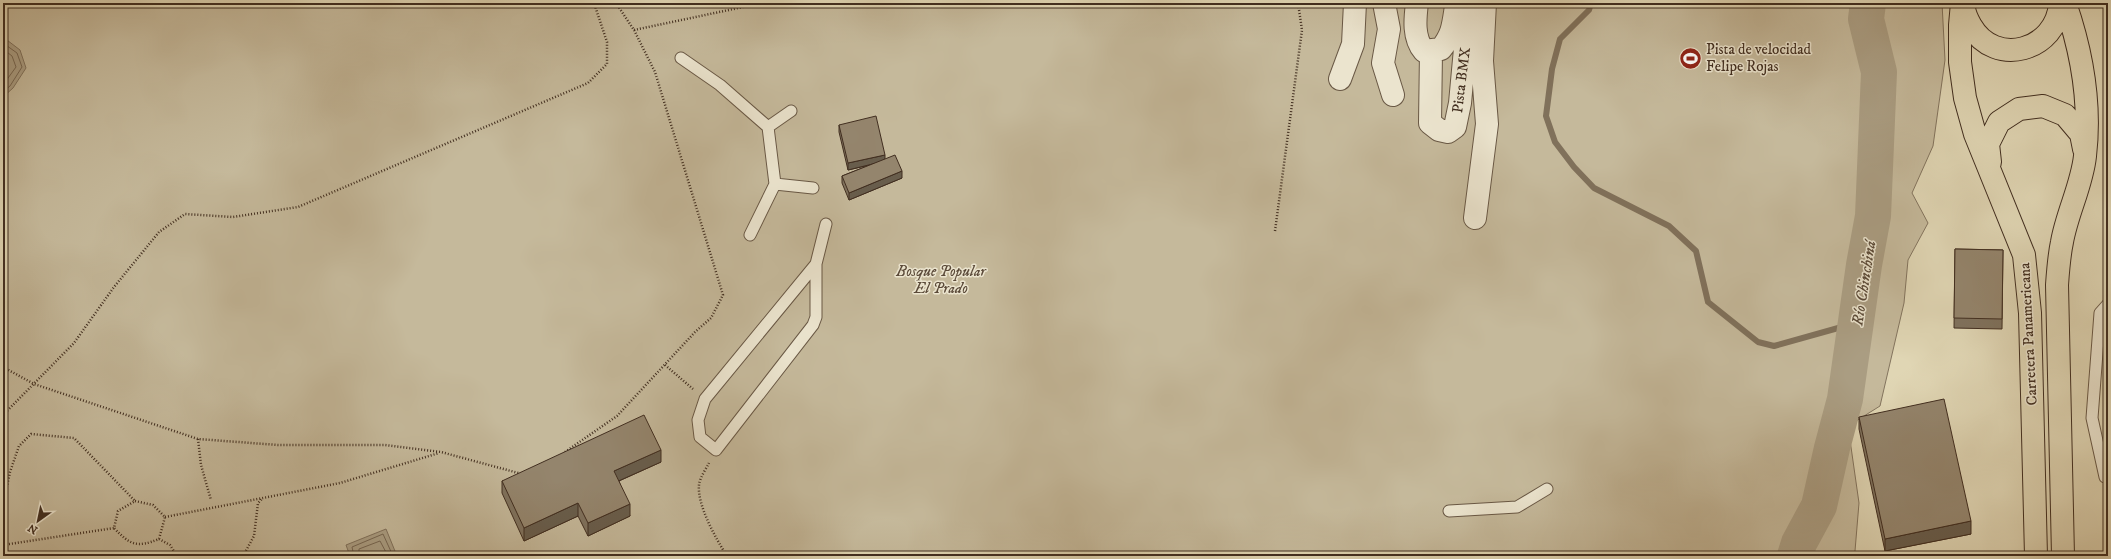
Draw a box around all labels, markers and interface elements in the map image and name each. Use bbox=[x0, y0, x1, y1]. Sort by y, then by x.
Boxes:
place label: Pista de velocidad Felipe Rojas bbox=[1706, 40, 1812, 76]
sports icon: Pista de velocidad Felipe Rojas bbox=[1678, 45, 1704, 71]
street label: Pista BMX bbox=[1448, 46, 1475, 114]
water label: Río Chinchiná bbox=[1847, 237, 1881, 328]
street label: Carretera Panamericana bbox=[2015, 261, 2042, 406]
park label: Bosque Popular El Prado bbox=[895, 262, 987, 298]
north arrow bbox=[18, 501, 58, 541]
text: N bbox=[25, 520, 41, 537]

